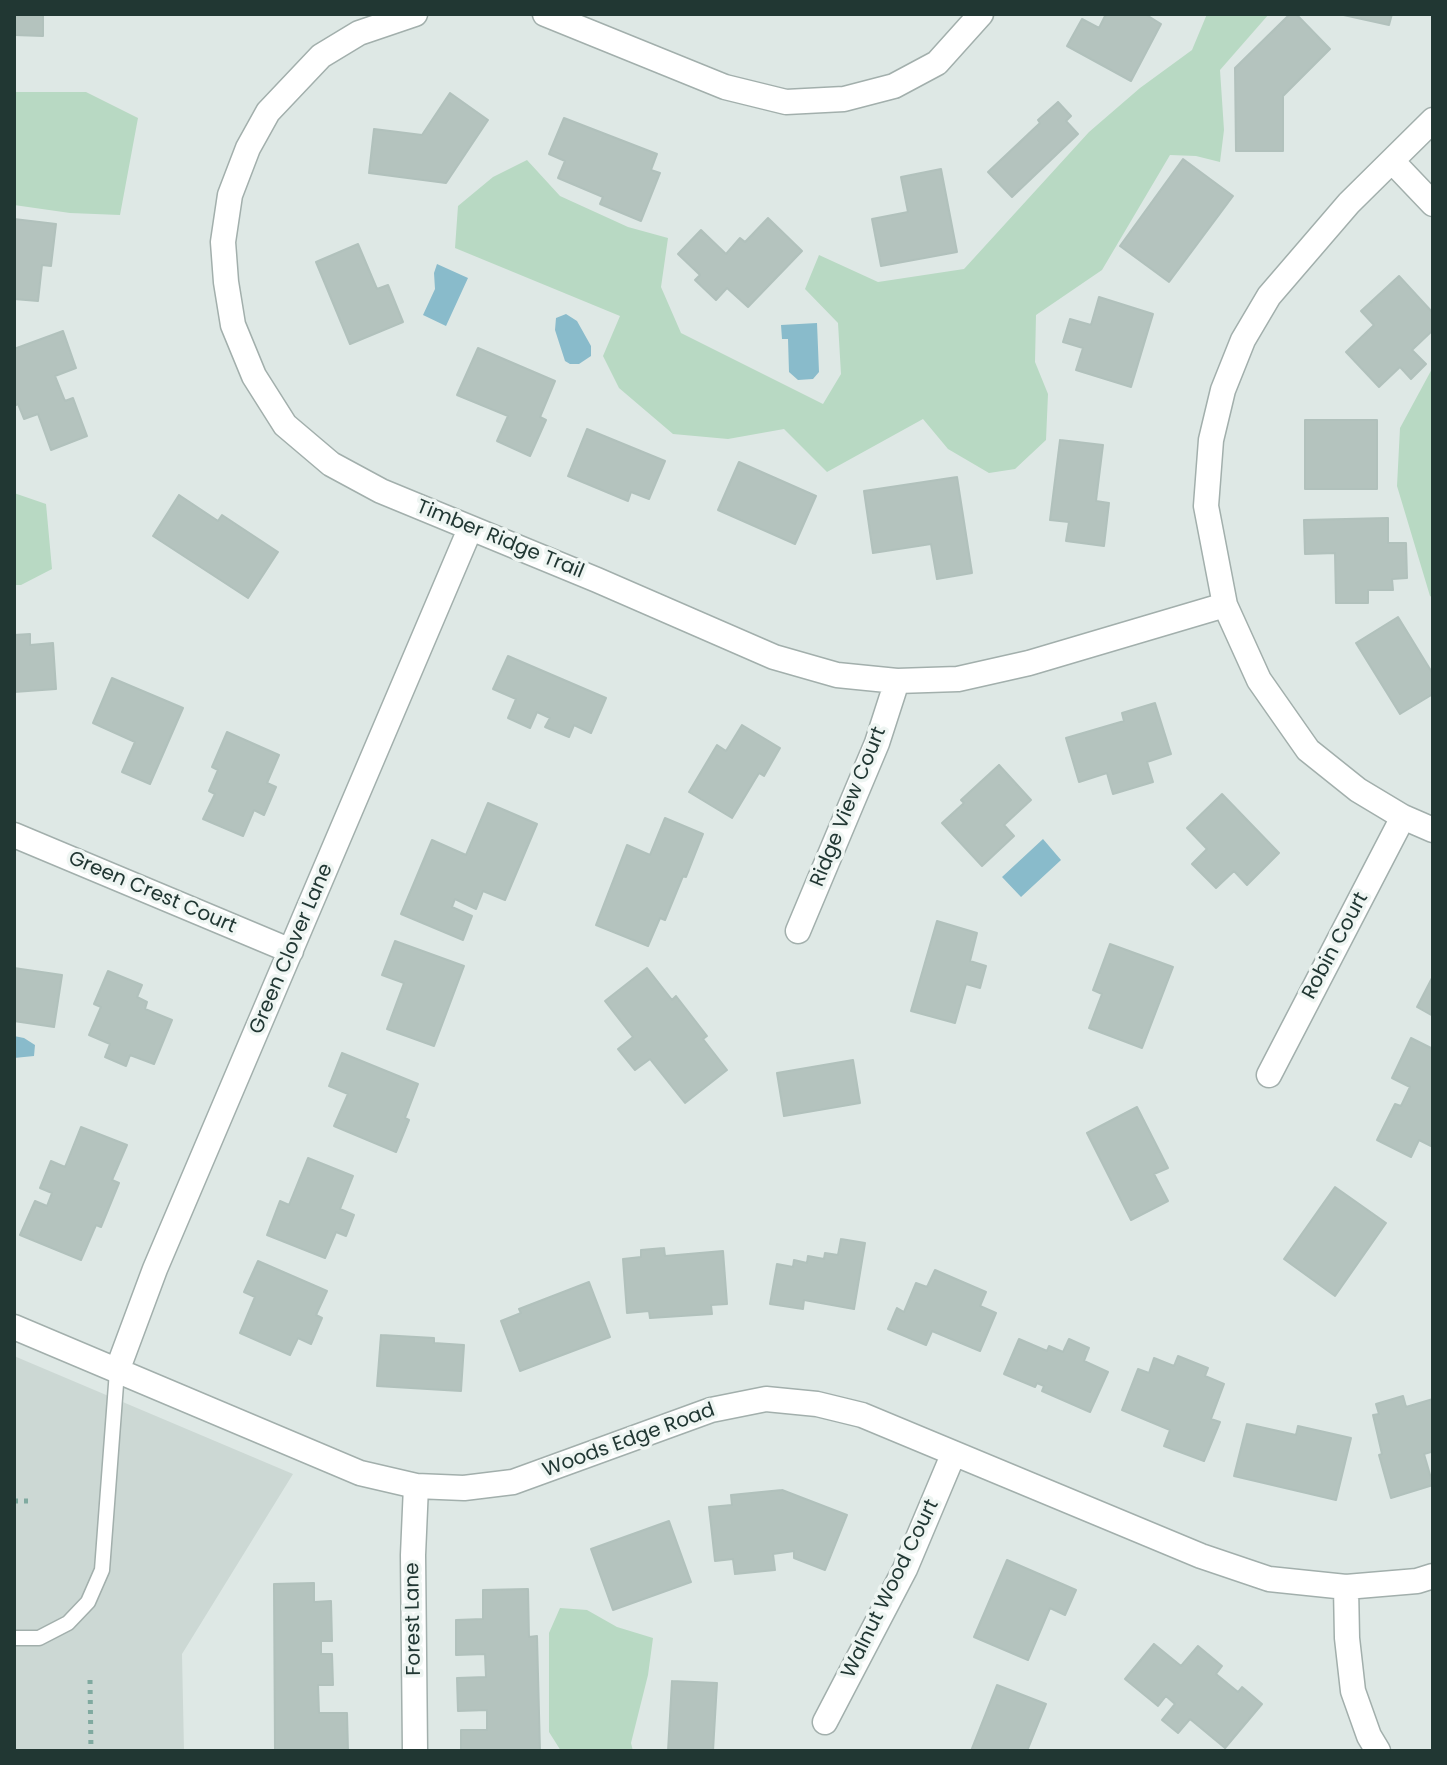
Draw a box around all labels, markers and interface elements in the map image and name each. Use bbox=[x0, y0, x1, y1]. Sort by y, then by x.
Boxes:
street label: Timber Ridge Trail bbox=[413, 495, 587, 585]
street label: Ridge View Court bbox=[806, 724, 892, 890]
street label: Green Crest Court bbox=[64, 847, 240, 939]
street label: Green Clover Lane bbox=[245, 860, 339, 1038]
street label: Robin Court bbox=[1298, 889, 1374, 1003]
street label: Woods Edge Road bbox=[540, 1399, 718, 1483]
street label: Walnut Wood Court bbox=[837, 1496, 945, 1682]
street label: Forest Lane bbox=[401, 1562, 427, 1676]

